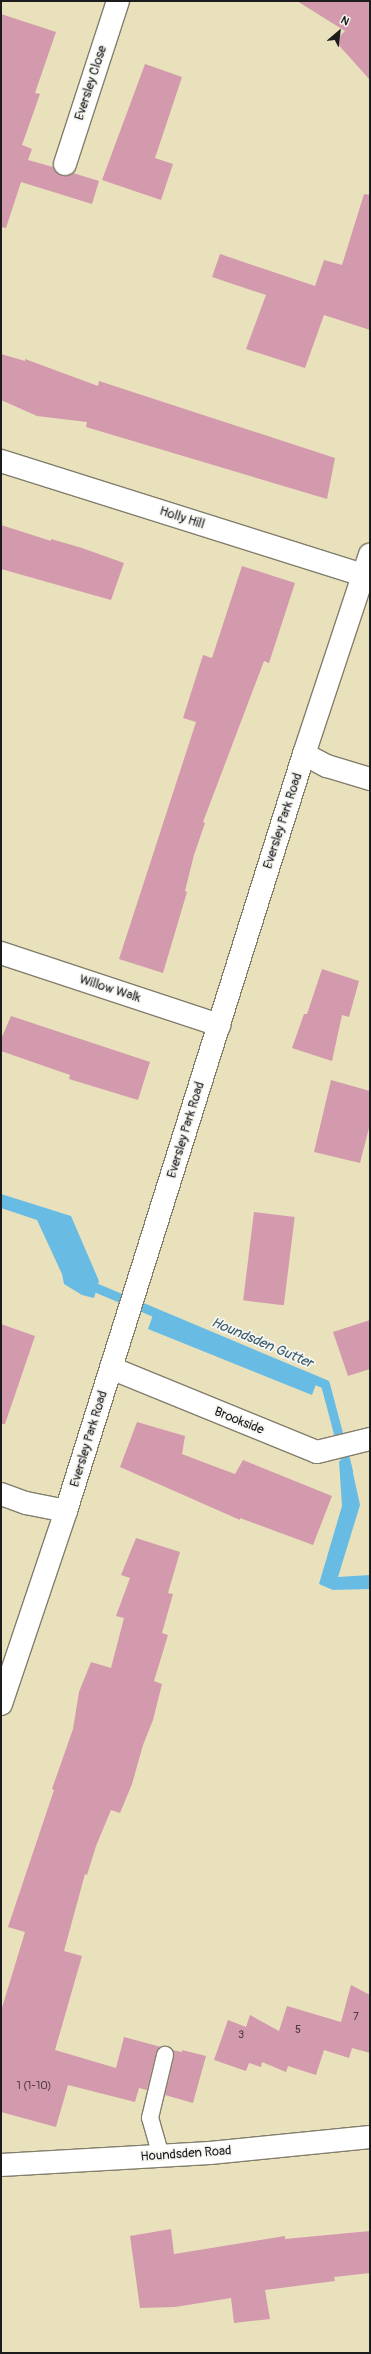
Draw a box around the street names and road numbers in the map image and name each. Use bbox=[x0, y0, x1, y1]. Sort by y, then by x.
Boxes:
street label: Eversley Close bbox=[72, 44, 110, 122]
street label: Holly Hill bbox=[157, 503, 207, 533]
street label: Eversley Park Road bbox=[260, 771, 306, 871]
street label: Willow Walk bbox=[77, 972, 143, 1006]
street label: Eversley Park Road bbox=[164, 1080, 208, 1180]
street label: Eversley Park Road bbox=[67, 1389, 111, 1489]
street label: Brookside bbox=[212, 1404, 266, 1438]
street label: Houndsden Road bbox=[140, 2143, 232, 2165]

